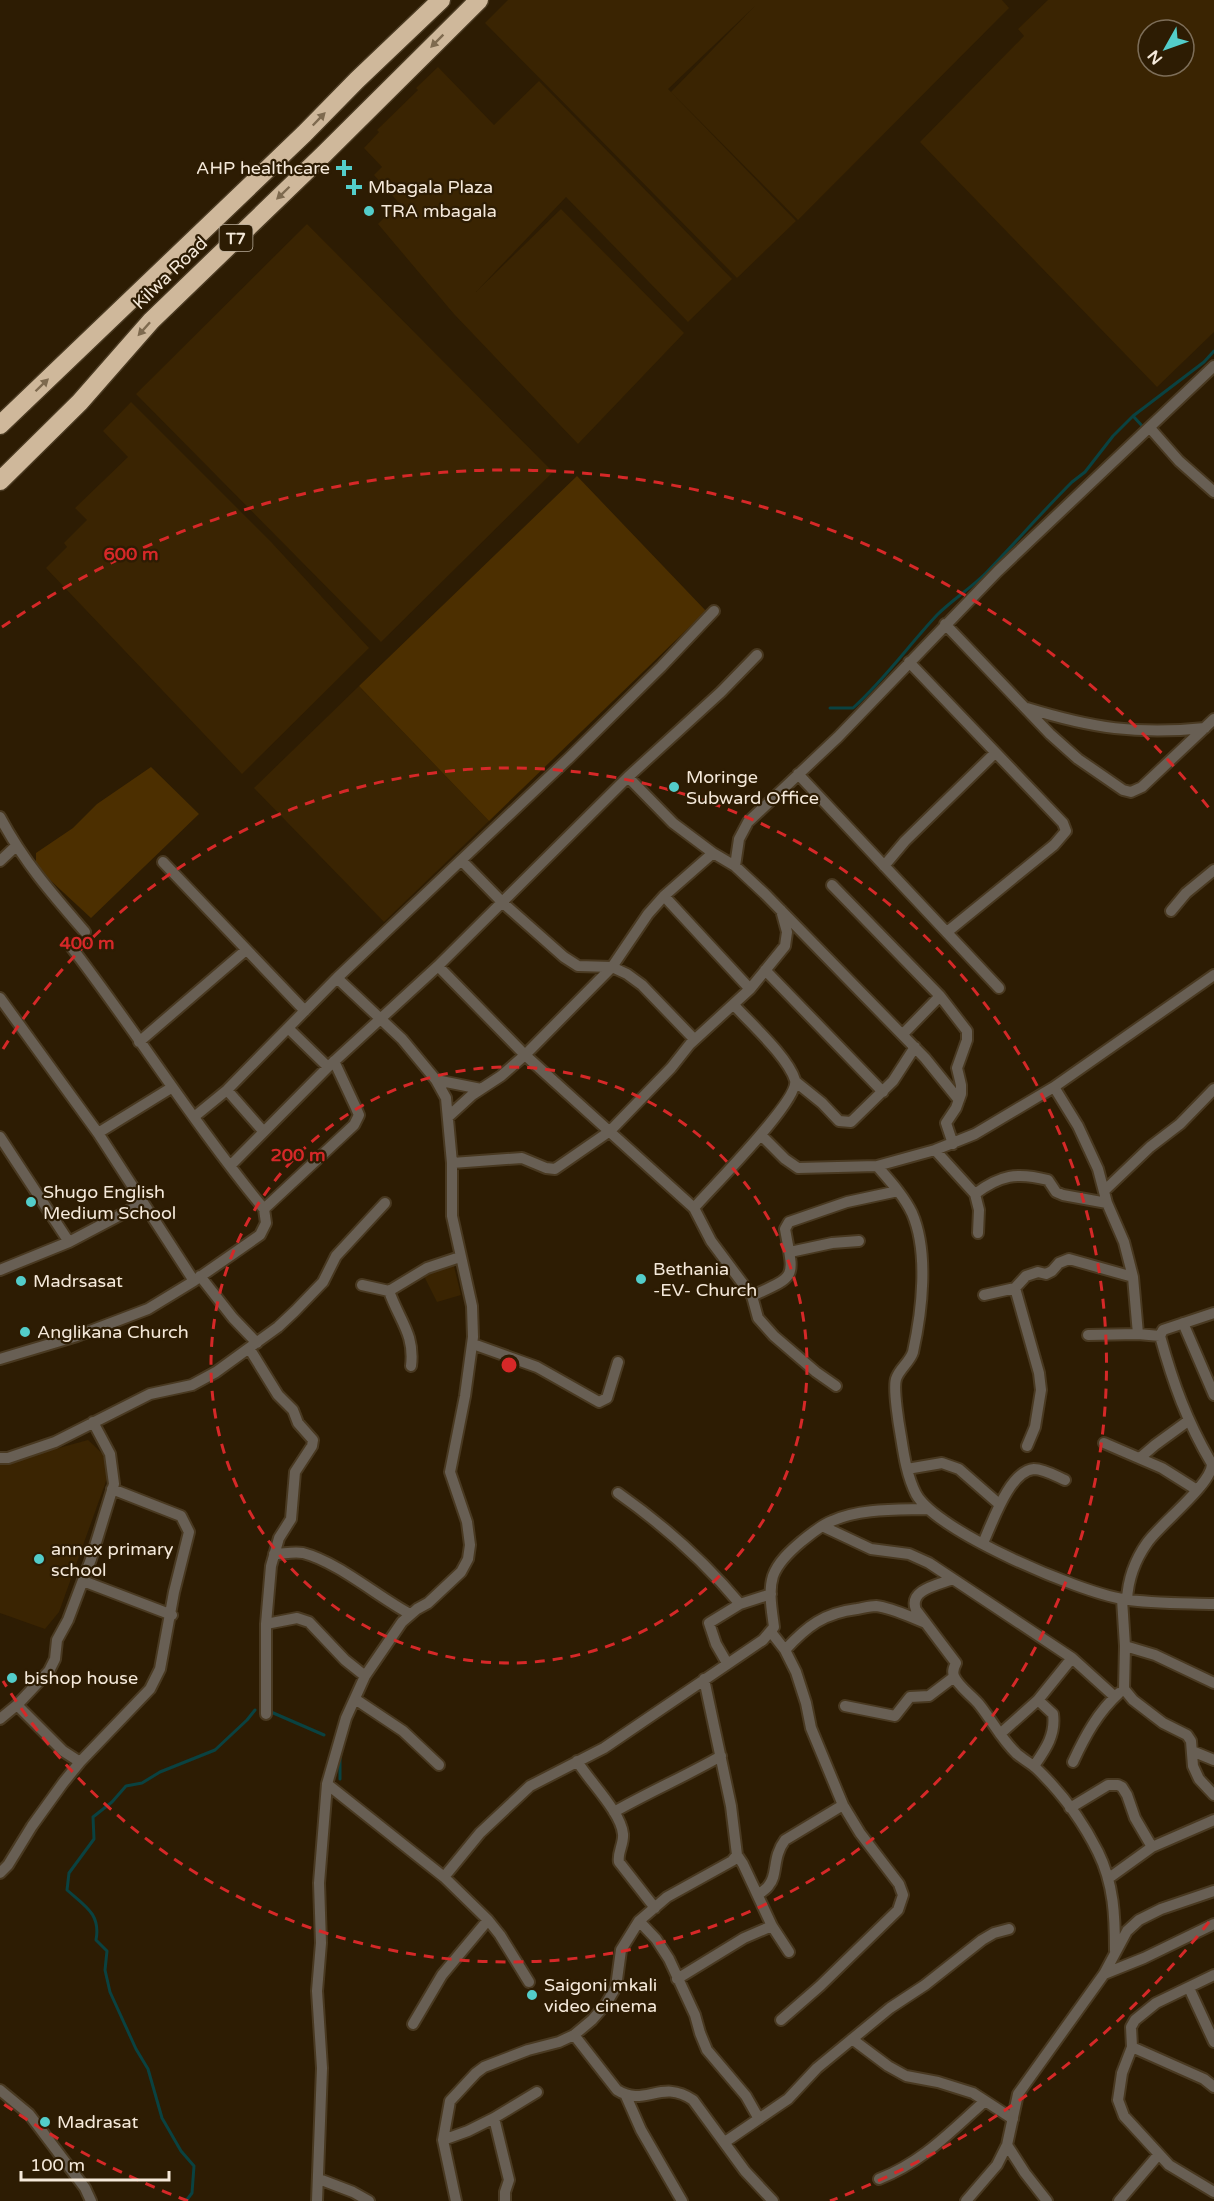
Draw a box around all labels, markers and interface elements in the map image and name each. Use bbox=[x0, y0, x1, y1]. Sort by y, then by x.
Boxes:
north arrow bbox=[1136, 18, 1196, 78]
one-way arrow bbox=[429, 34, 444, 48]
text: N bbox=[1143, 46, 1167, 68]
one-way arrow bbox=[312, 112, 326, 126]
place label: AHP healthcare bbox=[196, 157, 330, 179]
marker: AHP healthcare bbox=[335, 159, 353, 177]
place label: Mbagala Plaza bbox=[368, 176, 493, 198]
marker: Mbagala Plaza bbox=[345, 178, 363, 196]
one-way arrow bbox=[276, 185, 290, 199]
place label: TRA mbagala bbox=[381, 200, 497, 222]
marker: TRA mbagala bbox=[362, 204, 376, 218]
road number: T7 bbox=[220, 225, 252, 251]
street label: Kilwa Road bbox=[128, 232, 212, 314]
one-way arrow bbox=[138, 321, 151, 336]
one-way arrow bbox=[35, 378, 50, 392]
text: 600 m bbox=[103, 543, 159, 565]
place label: Moringe Subward Office bbox=[686, 766, 819, 809]
marker: Moringe Subward Office bbox=[667, 780, 681, 794]
text: 400 m bbox=[59, 932, 115, 954]
text: 200 m bbox=[270, 1144, 326, 1166]
place label: Shugo English Medium School bbox=[43, 1181, 176, 1224]
marker: Shugo English Medium School bbox=[24, 1195, 38, 1209]
place label: Bethania -EV- Church bbox=[653, 1258, 757, 1301]
place label: Madrsasat bbox=[33, 1270, 123, 1292]
marker: Bethania -EV- Church bbox=[634, 1272, 648, 1286]
marker: Madrsasat bbox=[14, 1274, 28, 1288]
place label: Anglikana Church bbox=[37, 1321, 189, 1343]
marker: Anglikana Church bbox=[18, 1325, 32, 1339]
centre of rings bbox=[499, 1355, 519, 1375]
place label: annex primary school bbox=[51, 1538, 174, 1581]
marker: annex primary school bbox=[32, 1552, 46, 1566]
place label: bishop house bbox=[24, 1667, 138, 1689]
marker: bishop house bbox=[5, 1671, 19, 1685]
place label: Saigoni mkali video cinema bbox=[544, 1974, 657, 2017]
marker: Saigoni mkali video cinema bbox=[525, 1988, 539, 2002]
place label: Madrasat bbox=[57, 2111, 138, 2133]
marker: Madrasat bbox=[38, 2115, 52, 2129]
scale bar bbox=[21, 2144, 170, 2182]
text: 100 m bbox=[30, 2154, 85, 2176]

